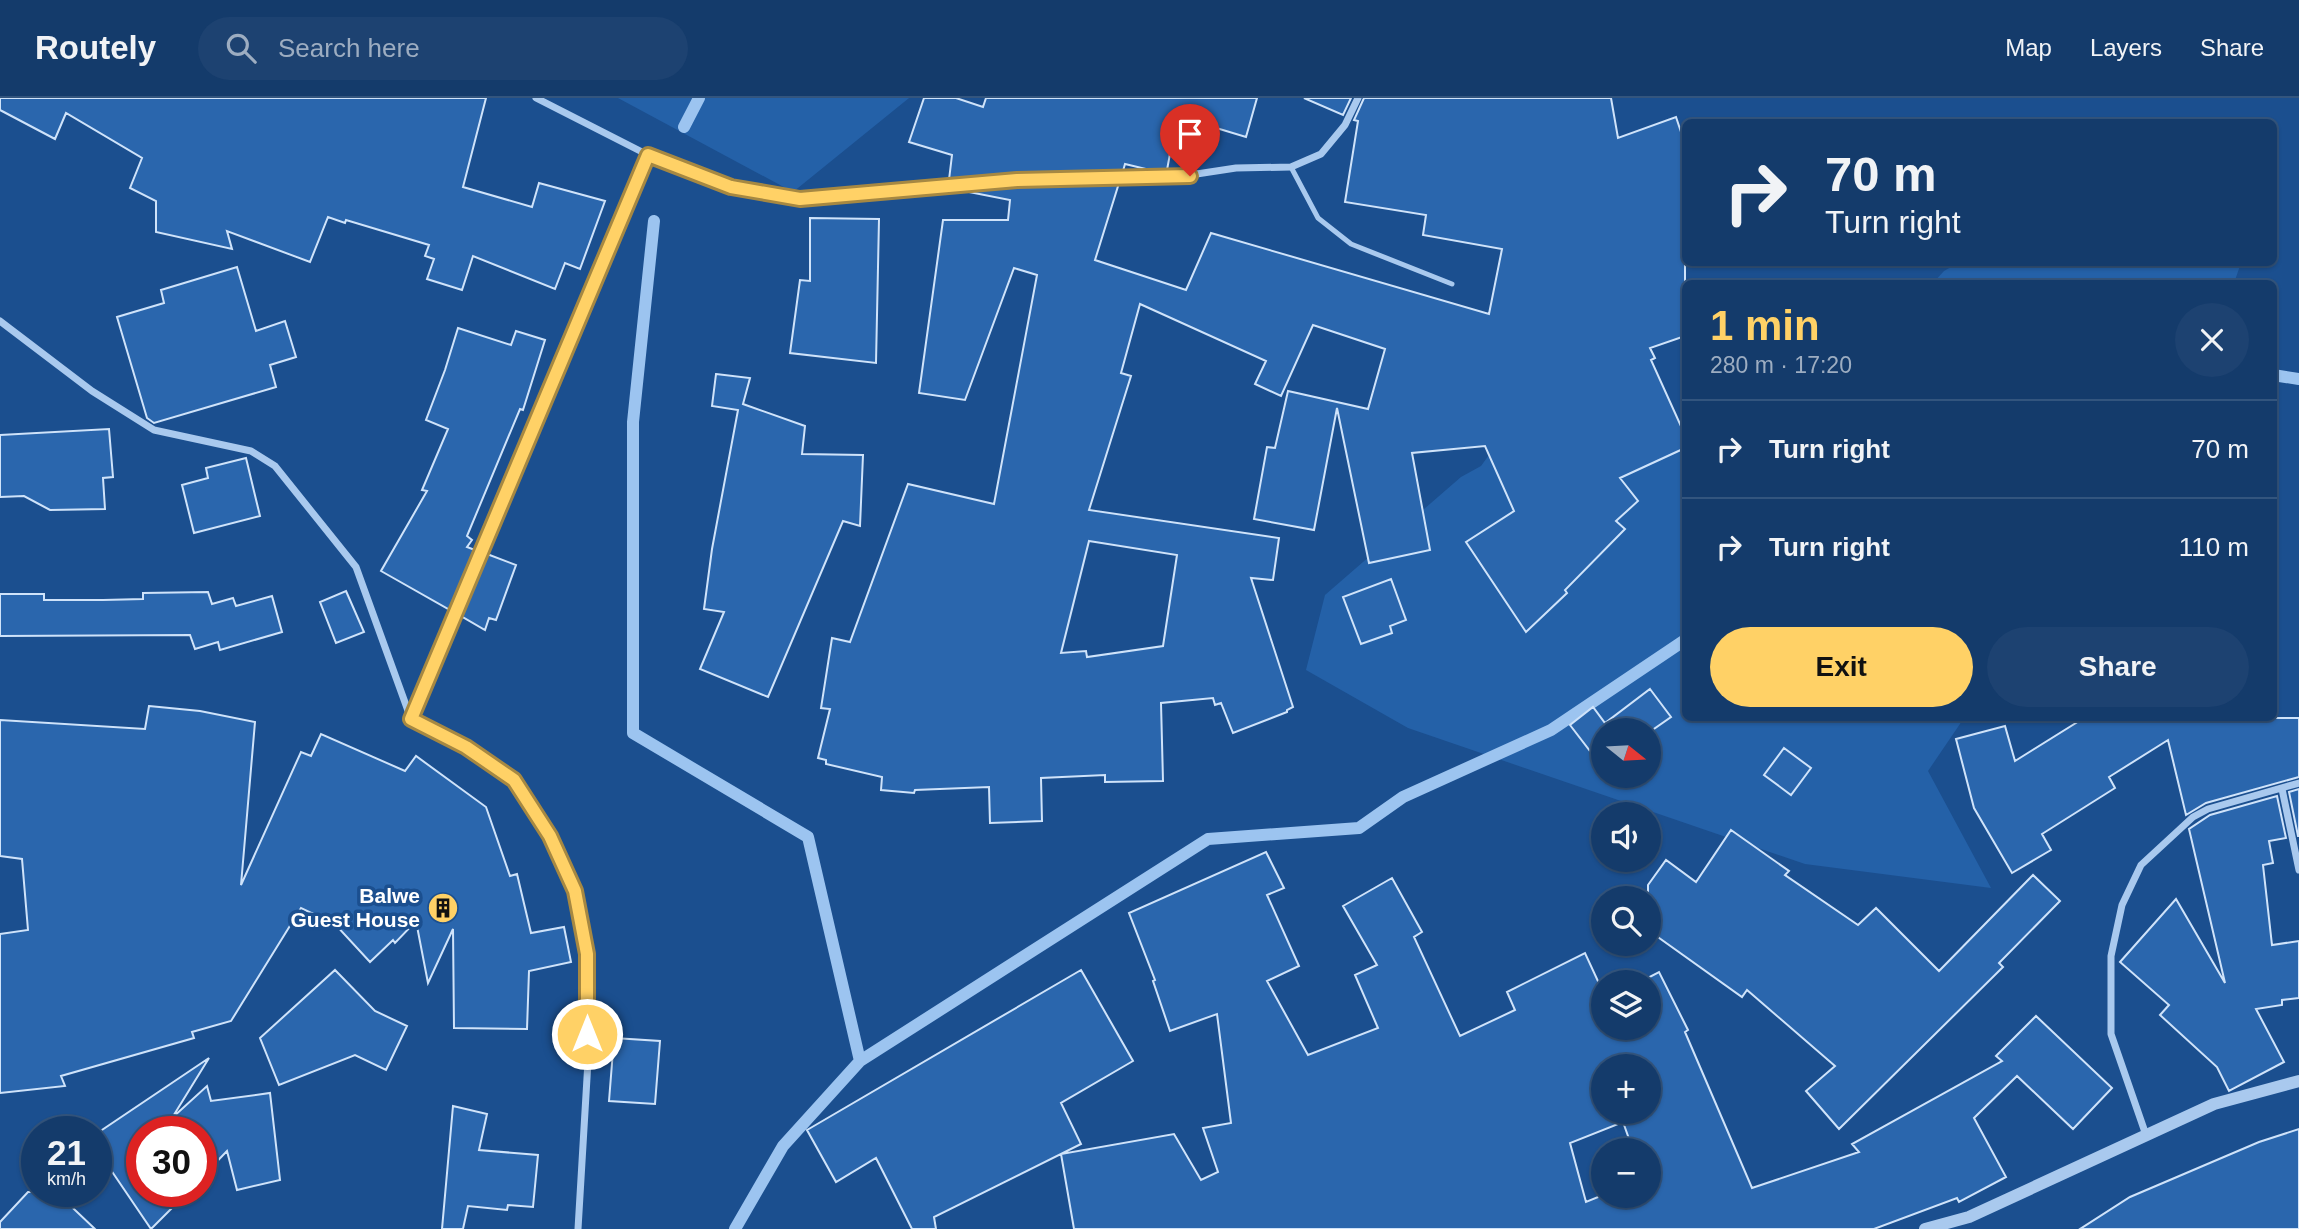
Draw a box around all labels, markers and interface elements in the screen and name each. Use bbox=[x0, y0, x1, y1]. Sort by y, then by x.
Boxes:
search box bbox=[198, 17, 688, 80]
text: Routely bbox=[35, 29, 156, 66]
icon: search bbox=[222, 29, 260, 67]
text: Search here bbox=[278, 33, 420, 63]
text: Map bbox=[2005, 34, 2052, 61]
text: Layers bbox=[2090, 34, 2162, 61]
text: Share bbox=[2200, 34, 2264, 61]
pin bbox=[1160, 104, 1220, 176]
icon: arrive bbox=[1171, 115, 1209, 153]
icon: right bbox=[1710, 147, 1801, 238]
text: 70 m bbox=[1825, 147, 1937, 201]
text: Turn right bbox=[1825, 204, 1961, 240]
text: 1 min bbox=[1710, 302, 1820, 349]
button: close bbox=[2175, 303, 2249, 377]
text: 280 m · 17:20 bbox=[1710, 352, 1852, 378]
icon: right bbox=[1710, 430, 1748, 468]
text: Turn right bbox=[1769, 434, 1890, 464]
text: 70 m bbox=[2191, 434, 2249, 464]
icon: right bbox=[1710, 528, 1748, 566]
text: Turn right bbox=[1769, 532, 1890, 562]
text: 110 m bbox=[2179, 532, 2249, 562]
button: Exit bbox=[1710, 627, 1973, 707]
button: Share bbox=[1987, 627, 2249, 707]
north arrow bbox=[1591, 718, 1661, 788]
map controls bbox=[1591, 718, 1661, 1208]
button: sound bbox=[1591, 802, 1661, 872]
place label: Balwe Guest House bbox=[290, 884, 420, 931]
button: search bbox=[1591, 886, 1661, 956]
building icon: Balwe Guest House bbox=[426, 891, 460, 925]
button: layers bbox=[1591, 970, 1661, 1040]
position arrow bbox=[550, 997, 624, 1071]
button: + bbox=[1591, 1054, 1661, 1124]
speed limit sign: 30 bbox=[126, 1116, 217, 1207]
text: 21 bbox=[47, 1133, 86, 1172]
button: − bbox=[1591, 1138, 1661, 1208]
text: km/h bbox=[47, 1169, 86, 1189]

